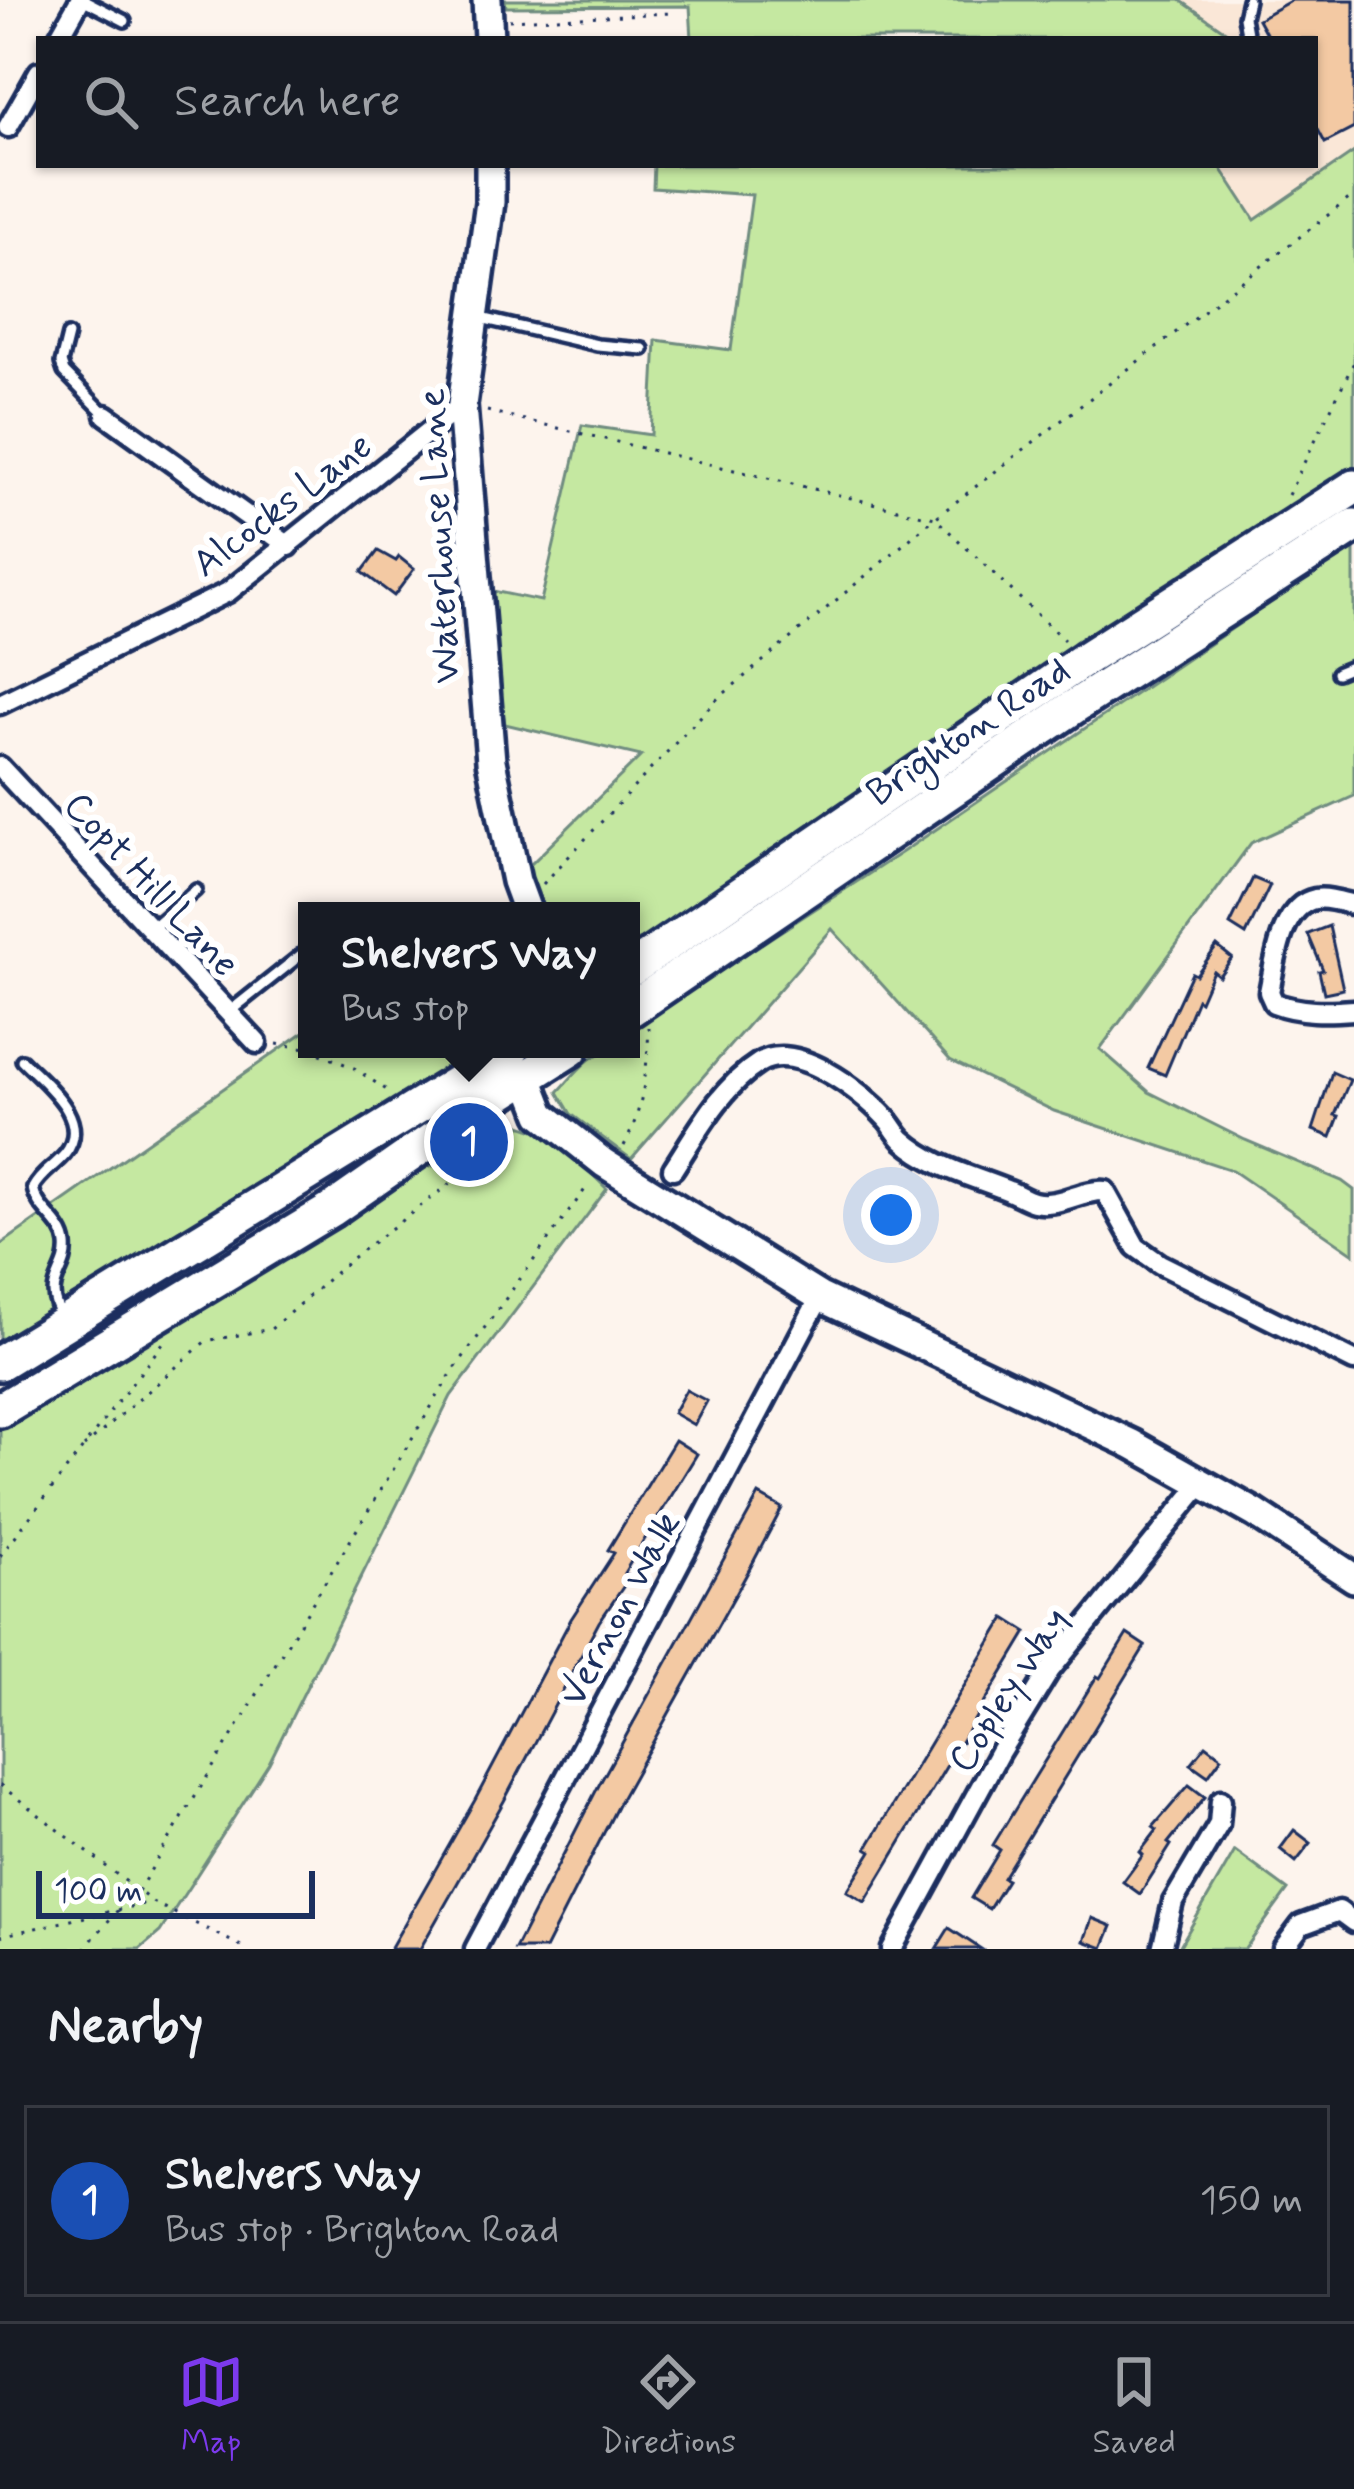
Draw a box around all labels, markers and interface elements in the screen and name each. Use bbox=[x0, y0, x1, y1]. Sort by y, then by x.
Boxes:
search box bbox=[36, 36, 1318, 168]
icon: search bbox=[78, 69, 144, 135]
text: Search here bbox=[174, 73, 401, 132]
street label: Waterhouse Lane bbox=[407, 387, 474, 685]
street label: Alcocks Lane bbox=[183, 421, 383, 590]
street label: Brighton Road bbox=[857, 646, 1082, 822]
street label: Copt Hill Lane bbox=[51, 782, 250, 989]
popup bbox=[298, 902, 640, 1058]
text: Shelvers Way bbox=[341, 925, 597, 984]
text: Bus stop bbox=[341, 984, 470, 1035]
pin: 1 bbox=[430, 1097, 508, 1187]
your location bbox=[861, 1185, 921, 1245]
street label: Vernon Walk bbox=[548, 1503, 694, 1716]
street label: Copley Way bbox=[938, 1599, 1082, 1783]
scale bar bbox=[36, 1865, 315, 1918]
text: 100 m bbox=[54, 1870, 143, 1914]
text: Nearby bbox=[48, 1994, 203, 2060]
text: Shelvers Way bbox=[165, 2146, 421, 2205]
text: 1 bbox=[81, 2176, 99, 2227]
text: 150 m bbox=[1200, 2176, 1303, 2227]
text: Bus stop · Brighton Road bbox=[165, 2205, 559, 2256]
tab: Map bbox=[178, 2349, 244, 2465]
tab: Directions bbox=[600, 2349, 736, 2465]
tab: Saved bbox=[1092, 2349, 1176, 2465]

